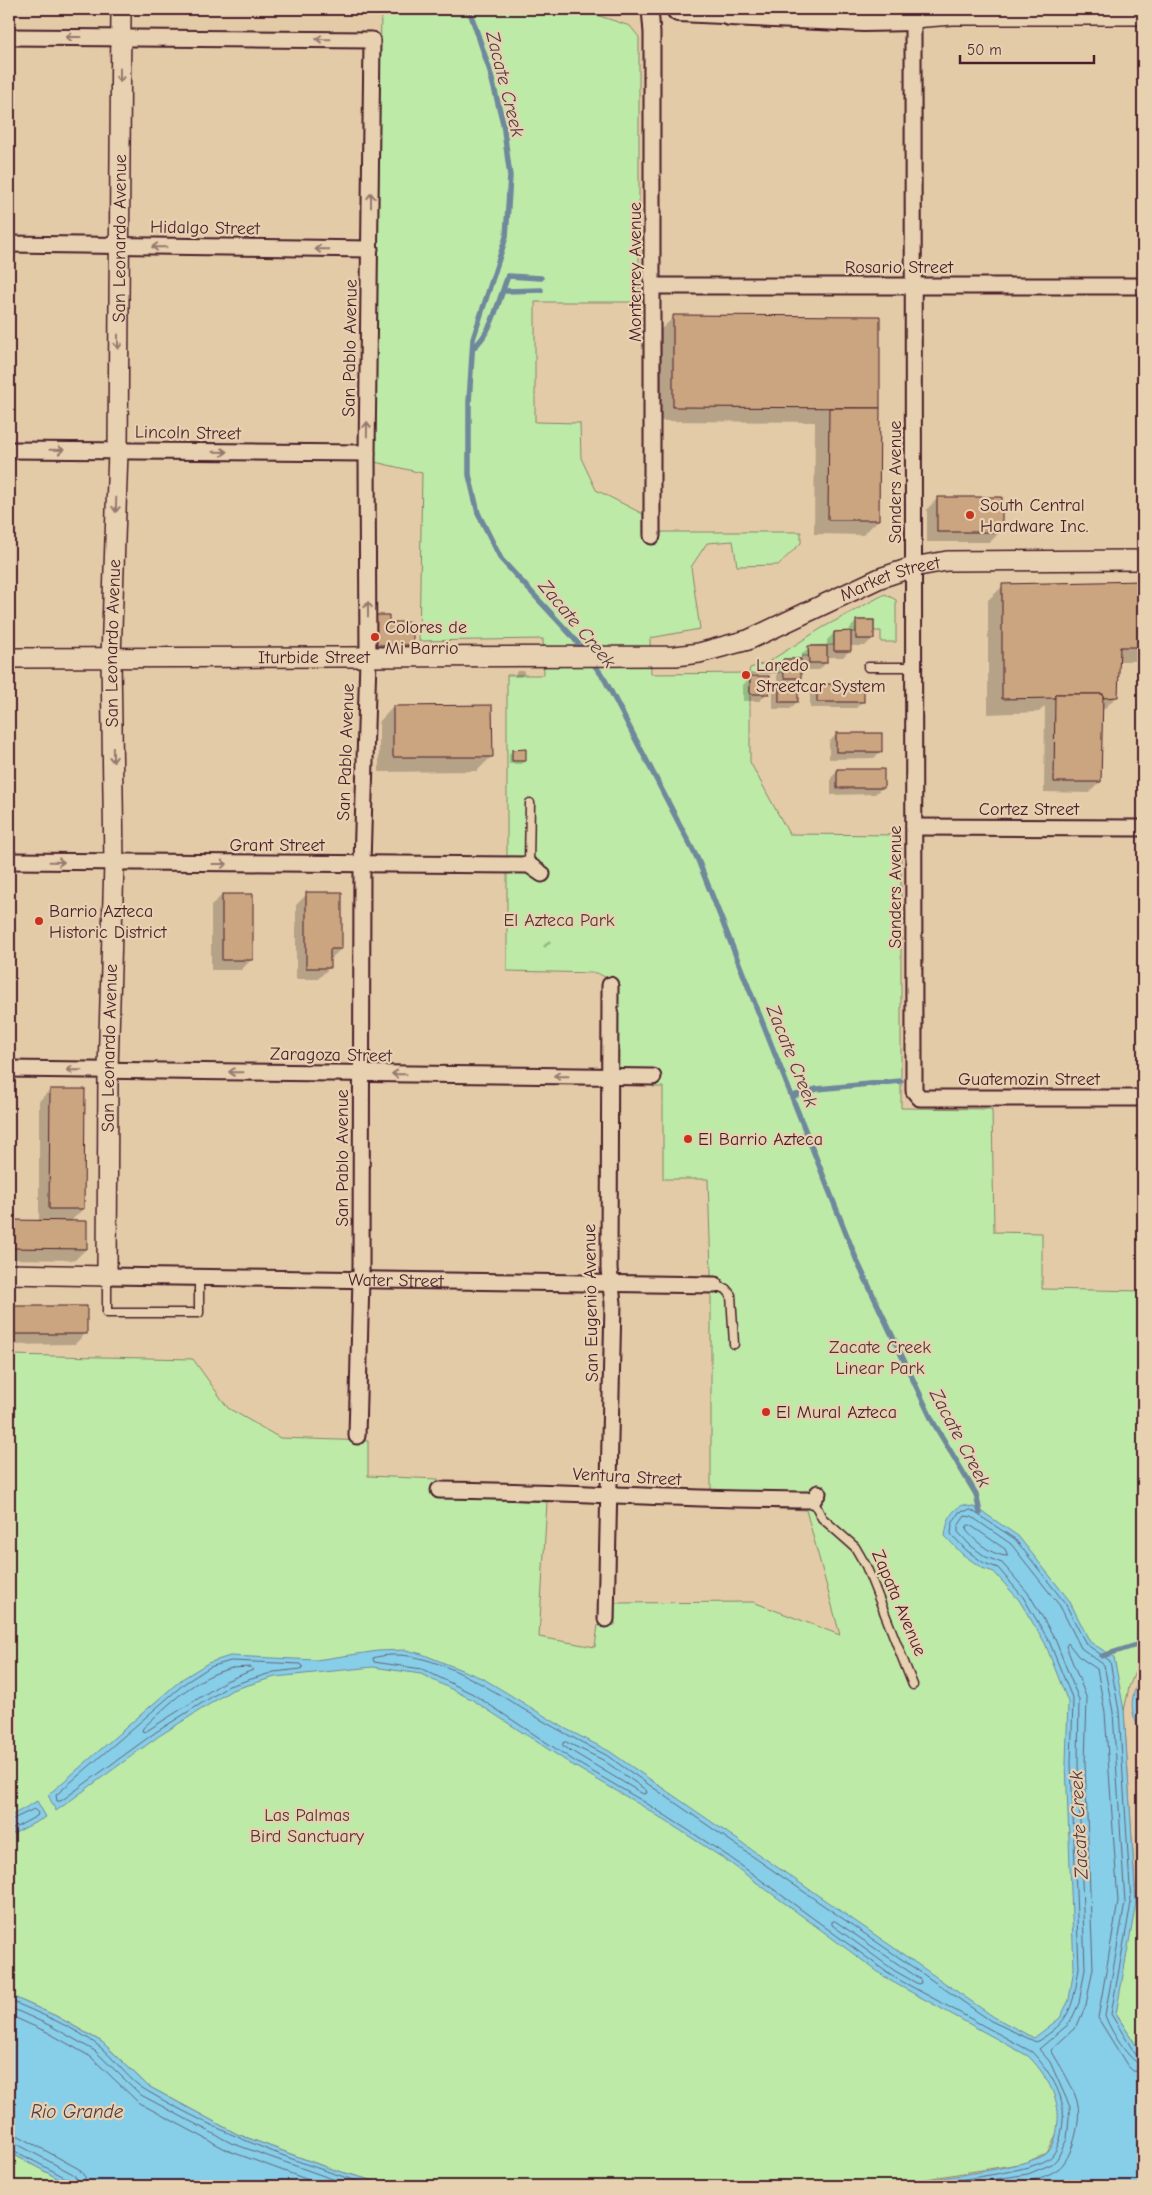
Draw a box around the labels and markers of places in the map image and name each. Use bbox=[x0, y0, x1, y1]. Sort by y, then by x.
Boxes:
place label: South Central Hardware Inc. bbox=[980, 495, 1089, 537]
marker: South Central Hardware Inc. bbox=[964, 509, 976, 521]
place label: Colores de Mi Barrio bbox=[385, 617, 467, 659]
marker: Colores de Mi Barrio bbox=[369, 631, 381, 643]
place label: Laredo Streetcar System bbox=[756, 655, 886, 697]
marker: Laredo Streetcar System bbox=[740, 669, 752, 681]
place label: Barrio Azteca Historic District bbox=[49, 901, 168, 943]
marker: Barrio Azteca Historic District bbox=[33, 915, 45, 927]
place label: El Barrio Azteca bbox=[698, 1129, 823, 1150]
marker: El Barrio Azteca bbox=[682, 1133, 694, 1145]
place label: El Mural Azteca bbox=[776, 1402, 897, 1423]
marker: El Mural Azteca bbox=[760, 1406, 772, 1418]

